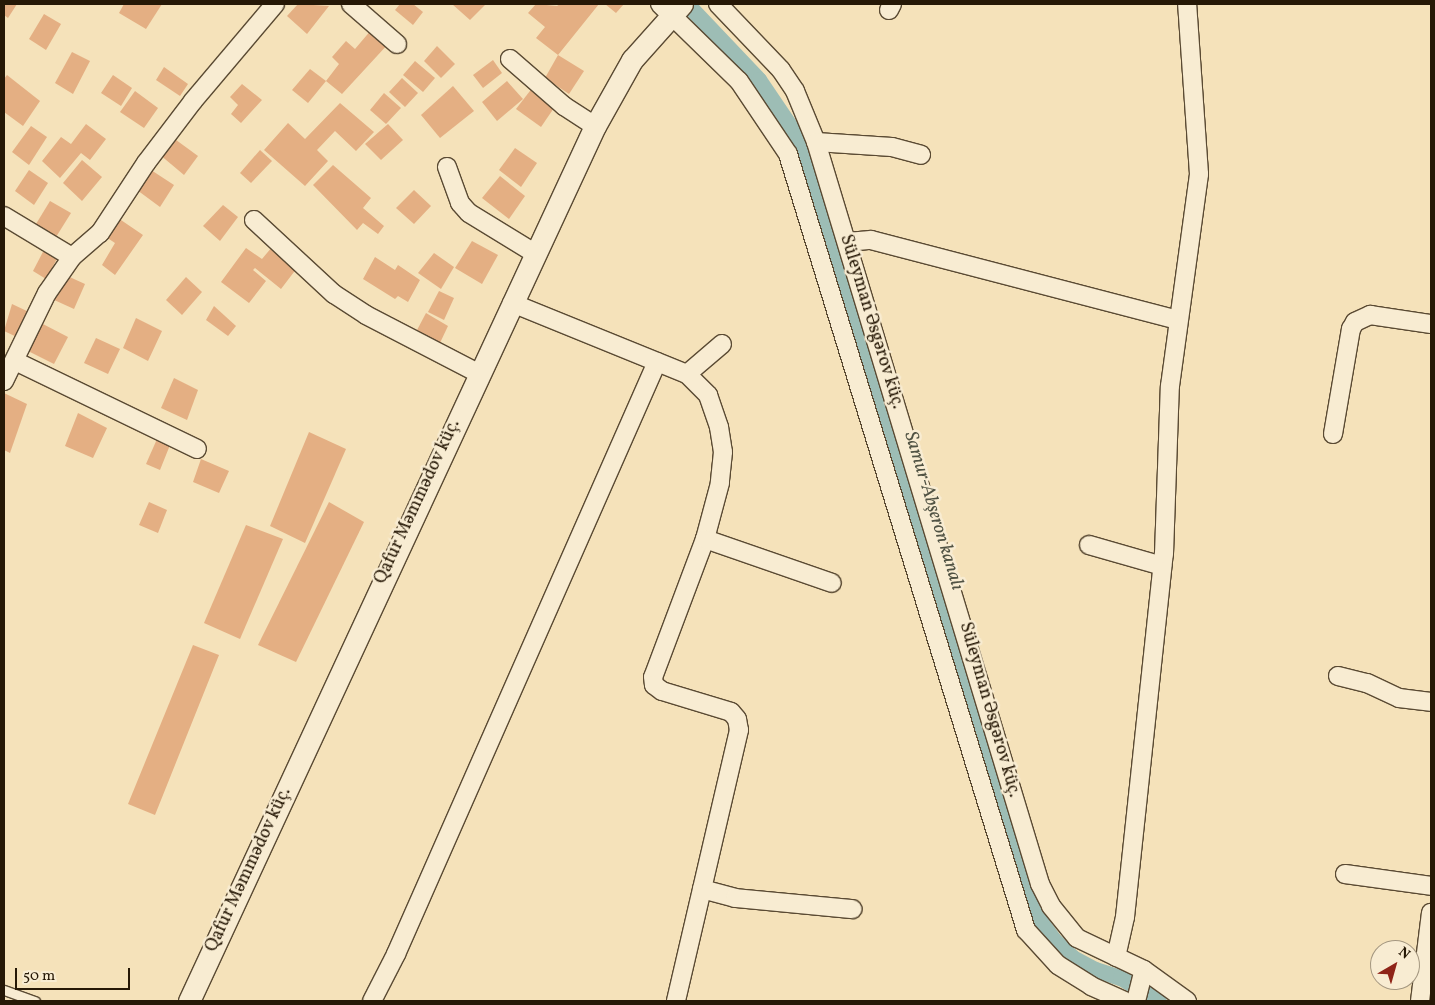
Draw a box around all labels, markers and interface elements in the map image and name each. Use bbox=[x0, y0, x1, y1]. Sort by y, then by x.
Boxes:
street label: Süleyman Əsgərov küç. bbox=[834, 232, 908, 412]
street label: Qafur Məmmədov küç. bbox=[370, 416, 466, 588]
water label: Samur-Abşeron kanalı bbox=[898, 429, 968, 593]
street label: Süleyman Əsgərov küç. bbox=[954, 620, 1024, 800]
street label: Qafur Məmmədov küç. bbox=[201, 784, 297, 956]
north arrow bbox=[1370, 940, 1420, 990]
text: N bbox=[1394, 943, 1414, 964]
scale bar bbox=[18, 958, 132, 990]
text: 50 m bbox=[23, 966, 55, 987]

